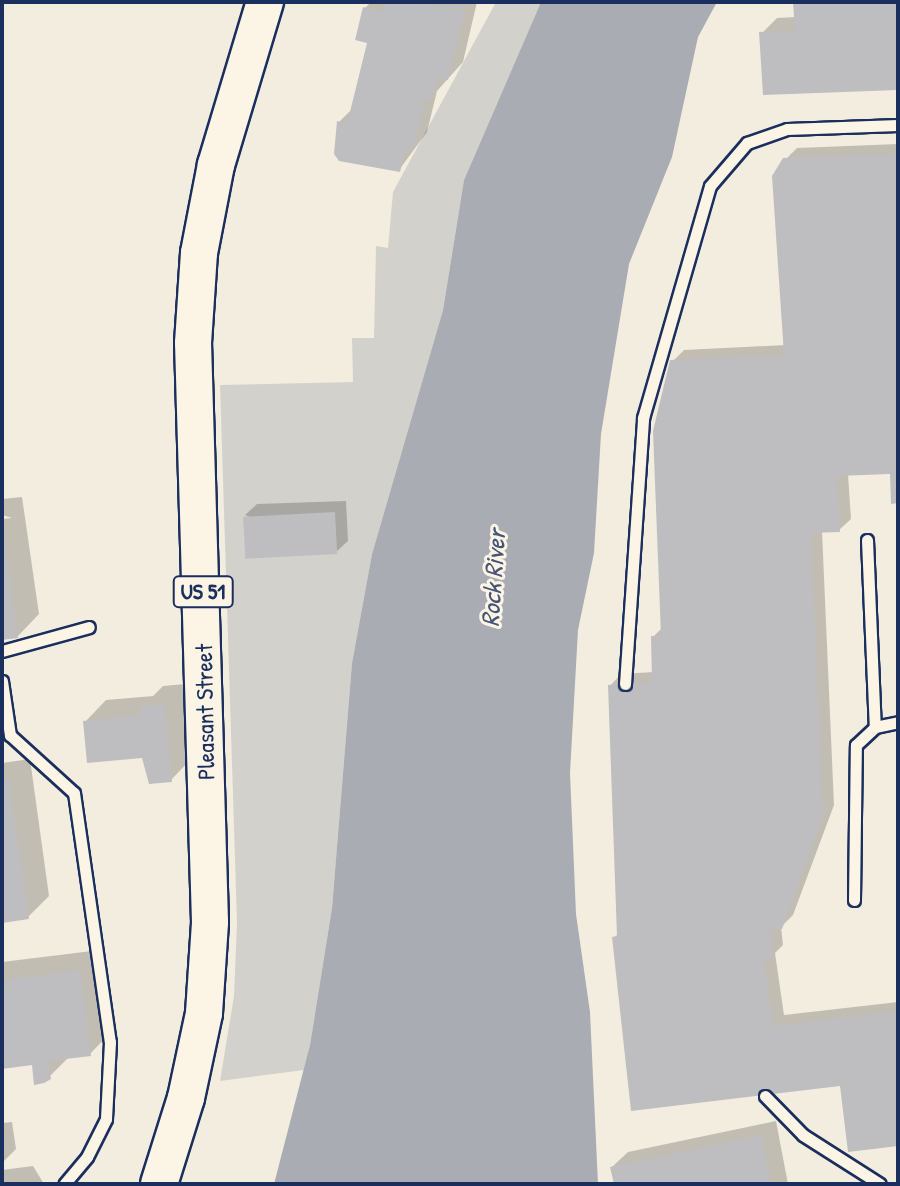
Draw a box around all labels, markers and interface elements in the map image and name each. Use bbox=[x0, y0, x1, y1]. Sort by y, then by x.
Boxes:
water label: Rock River bbox=[474, 528, 512, 628]
road number: US 51 bbox=[171, 574, 235, 610]
street label: Pleasant Street bbox=[189, 644, 221, 780]

